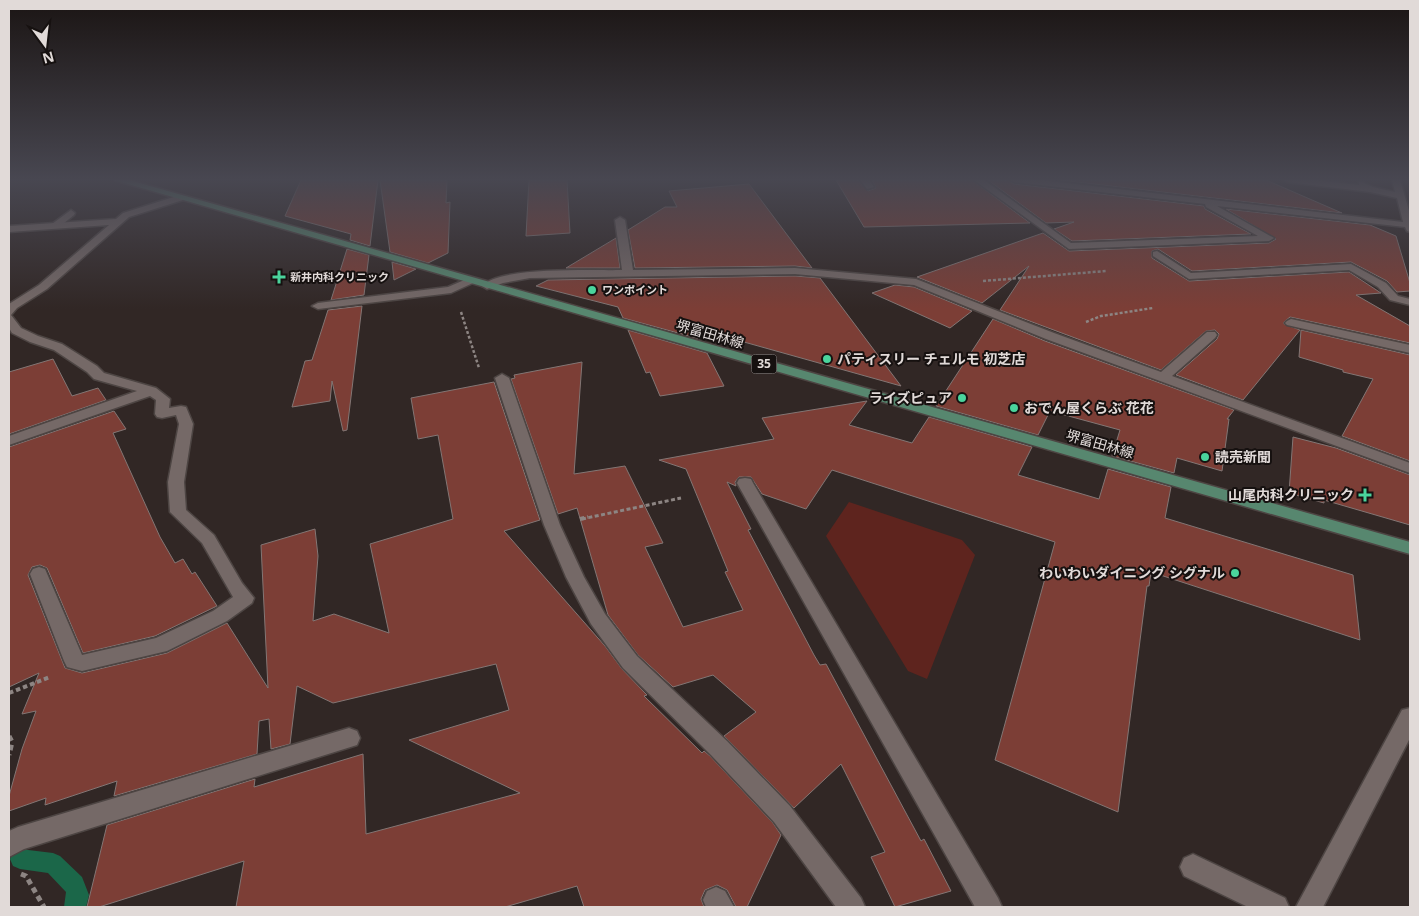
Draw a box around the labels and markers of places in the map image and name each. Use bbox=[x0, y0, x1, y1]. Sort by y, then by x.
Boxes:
place label: 新井内科クリニック bbox=[290, 269, 389, 284]
marker: 新井内科クリニック bbox=[272, 270, 286, 284]
place label: ワンポイント bbox=[602, 282, 668, 297]
marker: ワンポイント bbox=[586, 284, 598, 296]
place label: パティスリー チェルモ 初芝店 bbox=[837, 349, 1025, 368]
marker: パティスリー チェルモ 初芝店 bbox=[821, 353, 833, 365]
place label: ライズピュア bbox=[869, 388, 952, 407]
marker: ライズピュア bbox=[956, 392, 968, 404]
place label: おでん屋くらぶ 花花 bbox=[1024, 398, 1154, 417]
marker: おでん屋くらぶ 花花 bbox=[1008, 402, 1020, 414]
place label: 読売新聞 bbox=[1215, 447, 1271, 466]
marker: 読売新聞 bbox=[1199, 451, 1211, 463]
place label: 山尾内科クリニック bbox=[1228, 485, 1354, 504]
marker: 山尾内科クリニック bbox=[1358, 488, 1372, 502]
place label: わいわいダイニング シグナル bbox=[1039, 563, 1225, 582]
marker: わいわいダイニング シグナル bbox=[1229, 567, 1241, 579]

